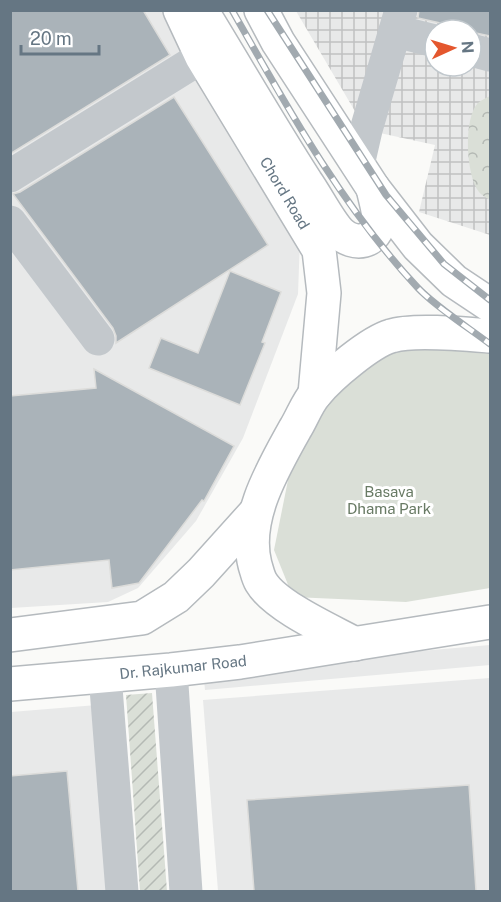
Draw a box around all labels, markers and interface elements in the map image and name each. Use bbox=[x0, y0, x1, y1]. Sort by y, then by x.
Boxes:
scale bar bbox=[21, 18, 99, 56]
north arrow bbox=[423, 18, 483, 78]
text: 20 m bbox=[30, 28, 72, 49]
text: N bbox=[458, 40, 477, 54]
street label: Chord Road bbox=[257, 154, 313, 232]
park label: Basava Dhama Park bbox=[347, 483, 431, 517]
street label: Dr. Rajkumar Road bbox=[119, 652, 247, 682]

